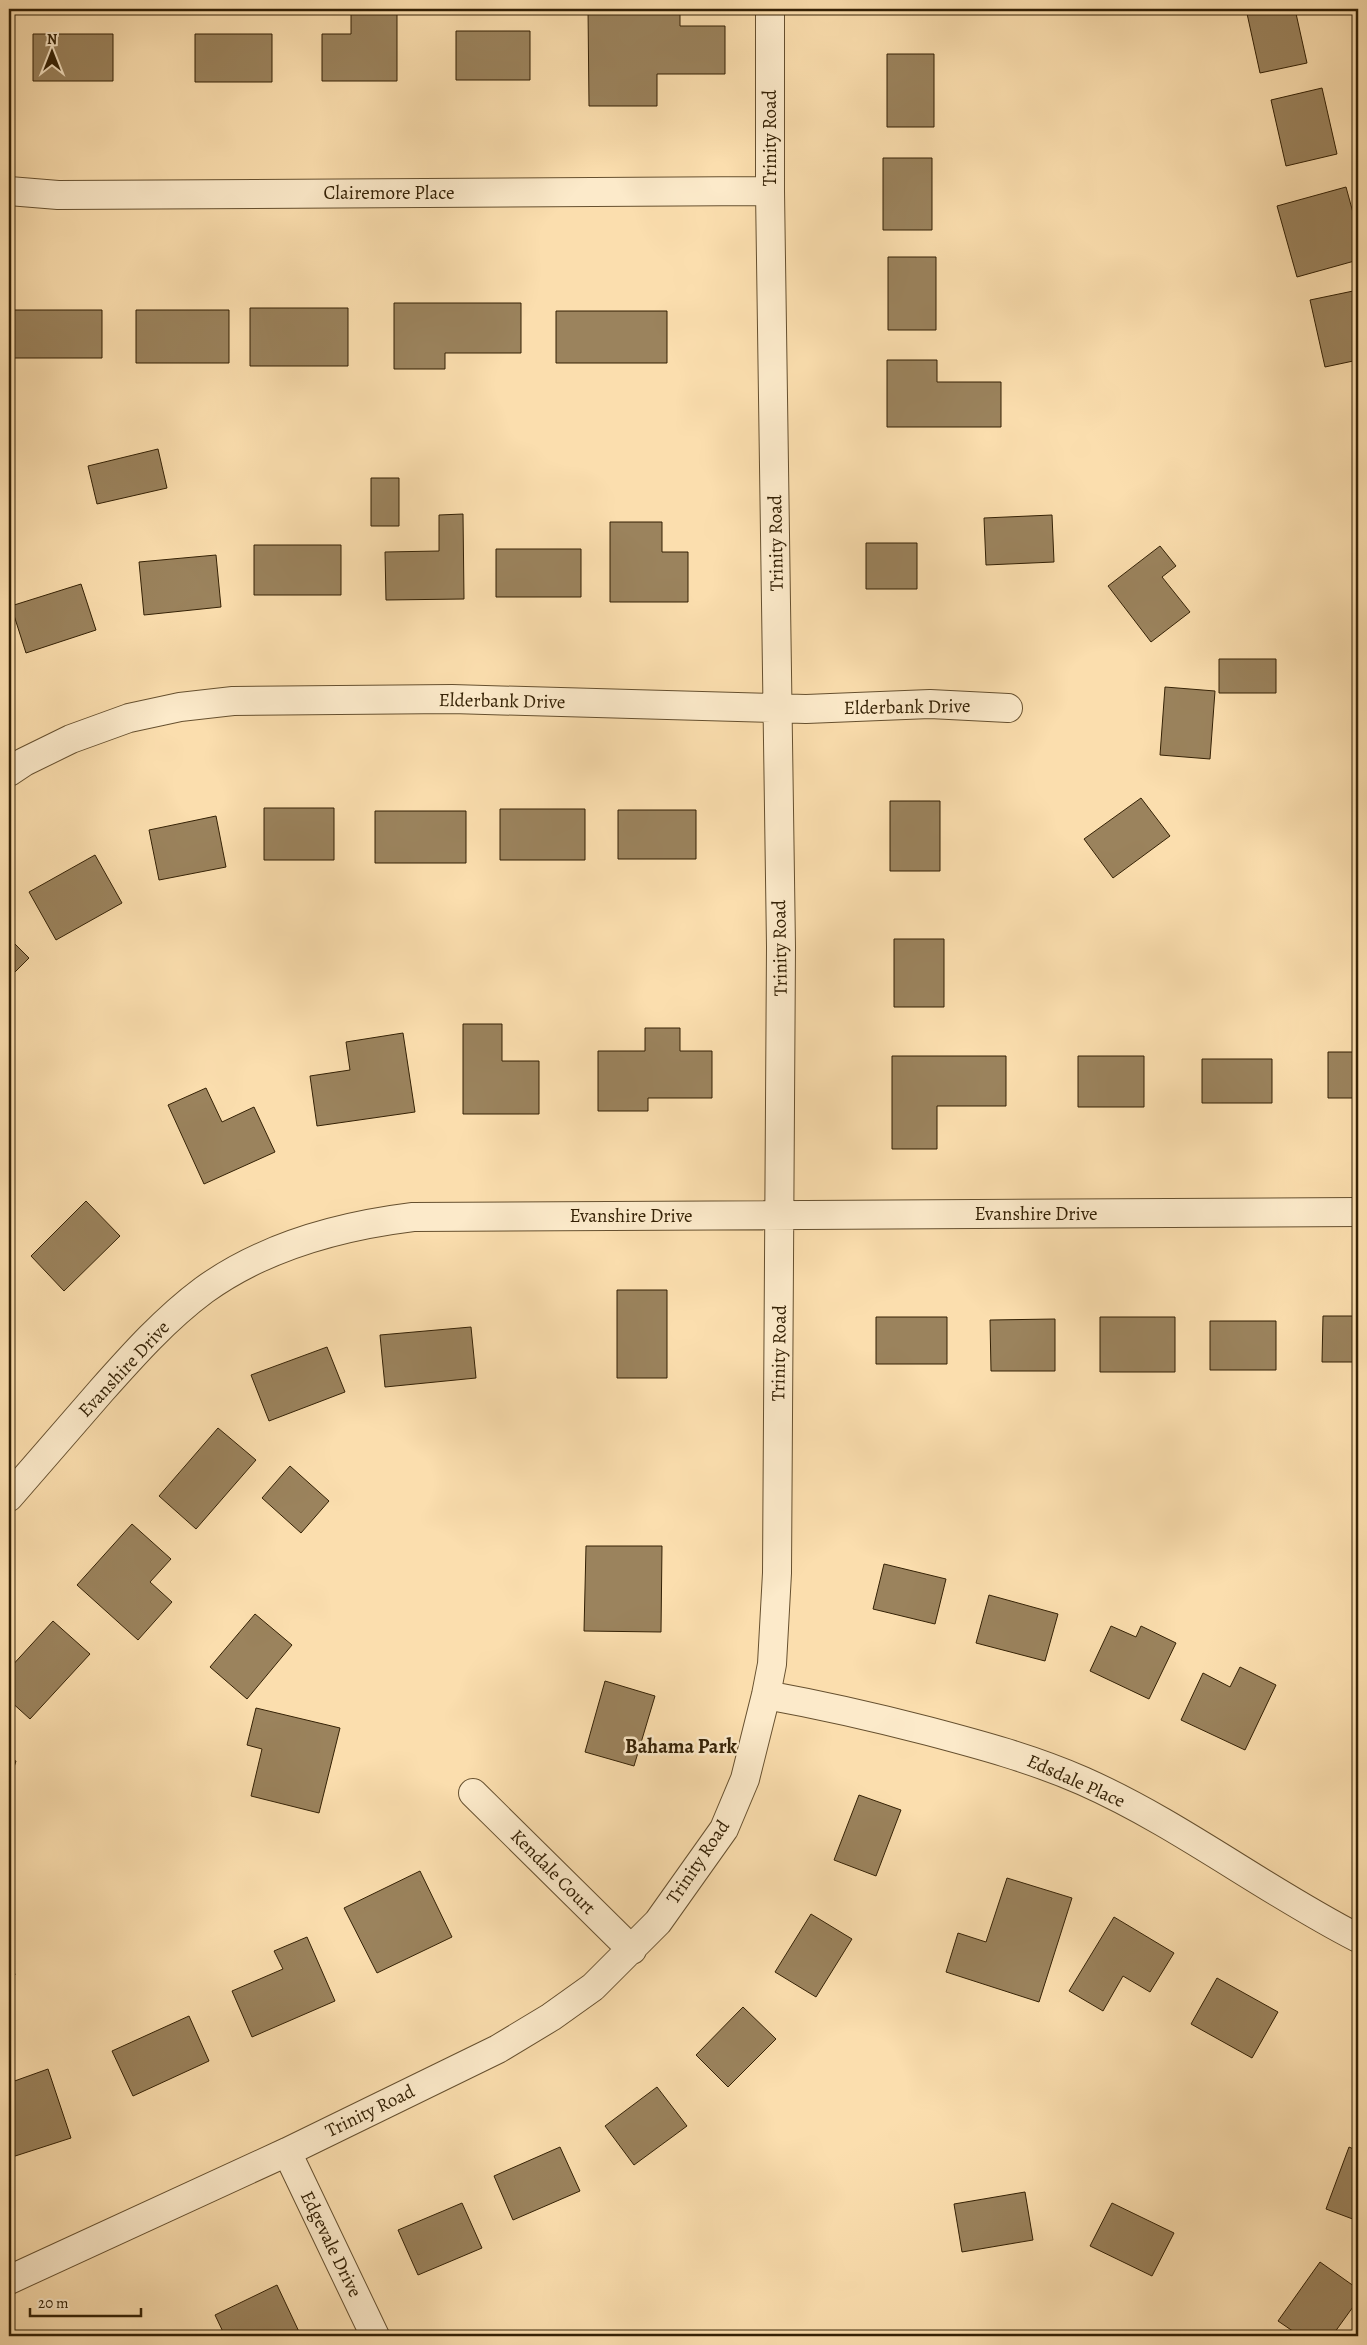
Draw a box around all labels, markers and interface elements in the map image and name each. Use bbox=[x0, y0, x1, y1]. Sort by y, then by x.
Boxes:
north arrow bbox=[28, 28, 78, 78]
text: N bbox=[47, 30, 57, 49]
street label: Trinity Road bbox=[757, 89, 783, 186]
street label: Clairemore Place bbox=[323, 180, 455, 206]
street label: Trinity Road bbox=[762, 494, 790, 591]
street label: Elderbank Drive bbox=[438, 687, 566, 715]
street label: Elderbank Drive bbox=[843, 693, 971, 721]
street label: Trinity Road bbox=[766, 899, 794, 996]
street label: Evanshire Drive bbox=[974, 1201, 1098, 1227]
street label: Evanshire Drive bbox=[569, 1203, 693, 1229]
street label: Trinity Road bbox=[765, 1304, 793, 1401]
street label: Evanshire Drive bbox=[72, 1315, 176, 1423]
district label: Bahama Park bbox=[625, 1733, 738, 1760]
street label: Edsdale Place bbox=[1023, 1748, 1129, 1814]
street label: Trinity Road bbox=[660, 1814, 736, 1909]
street label: Kendale Court bbox=[505, 1824, 601, 1920]
street label: Trinity Road bbox=[321, 2078, 420, 2144]
street label: Edgevale Drive bbox=[294, 2186, 368, 2302]
scale bar bbox=[30, 2285, 141, 2317]
text: 20 m bbox=[38, 2293, 69, 2313]

